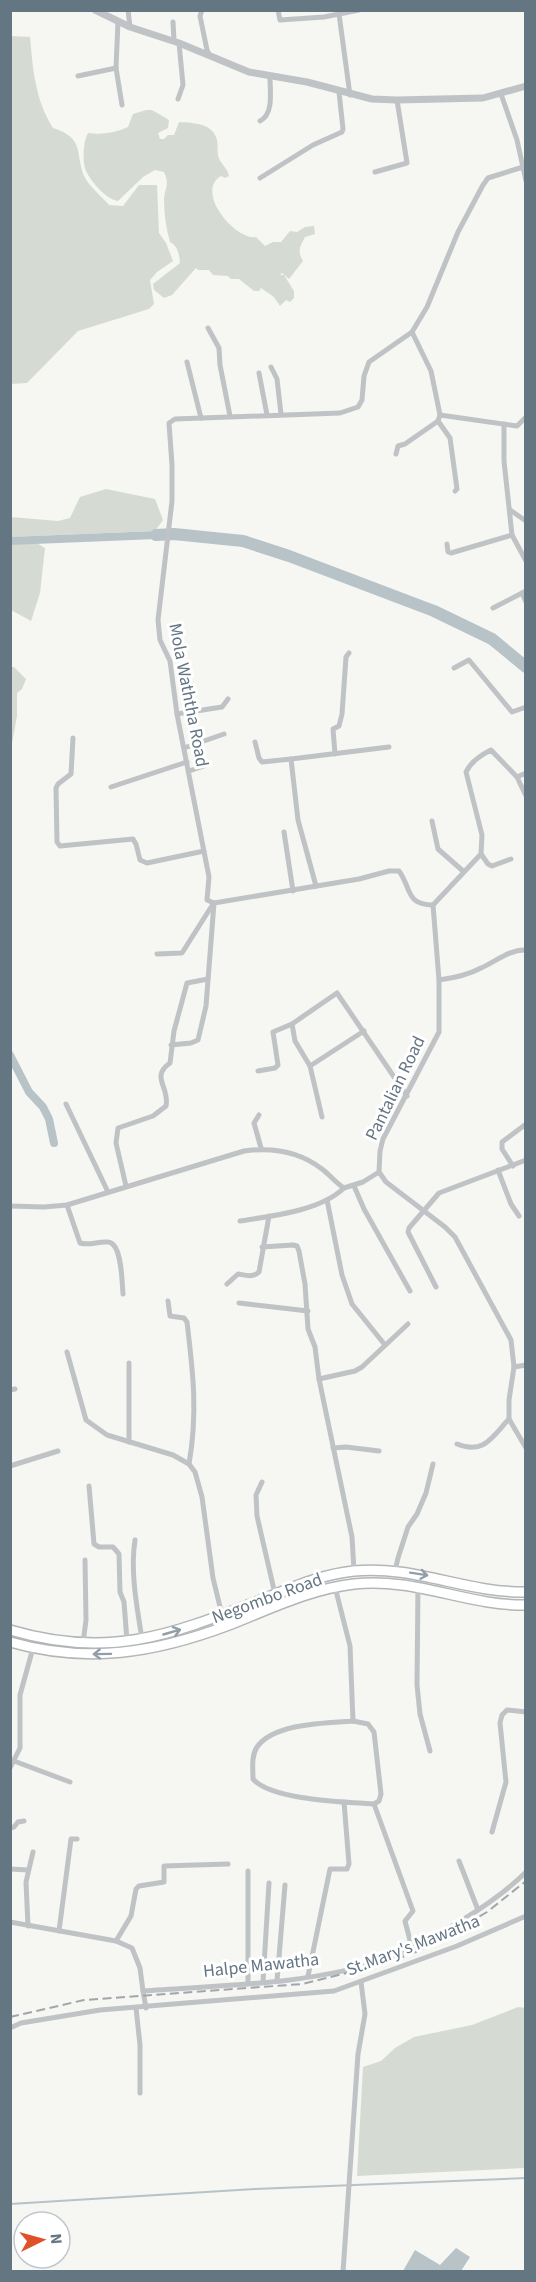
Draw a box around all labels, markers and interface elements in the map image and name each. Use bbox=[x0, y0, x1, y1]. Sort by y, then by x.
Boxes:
street label: Mola Waththa Road bbox=[162, 621, 215, 769]
street label: Pantalian Road bbox=[359, 1032, 432, 1145]
street label: Negombo Road bbox=[208, 1567, 326, 1630]
one-way arrow bbox=[409, 1569, 428, 1580]
one-way arrow bbox=[162, 1626, 181, 1637]
one-way arrow bbox=[93, 1648, 113, 1660]
street label: St.Mary's Mawatha bbox=[343, 1909, 484, 1982]
street label: Halpe Mawatha bbox=[202, 1947, 320, 1984]
north arrow bbox=[12, 2210, 72, 2270]
text: N bbox=[45, 2233, 67, 2245]

